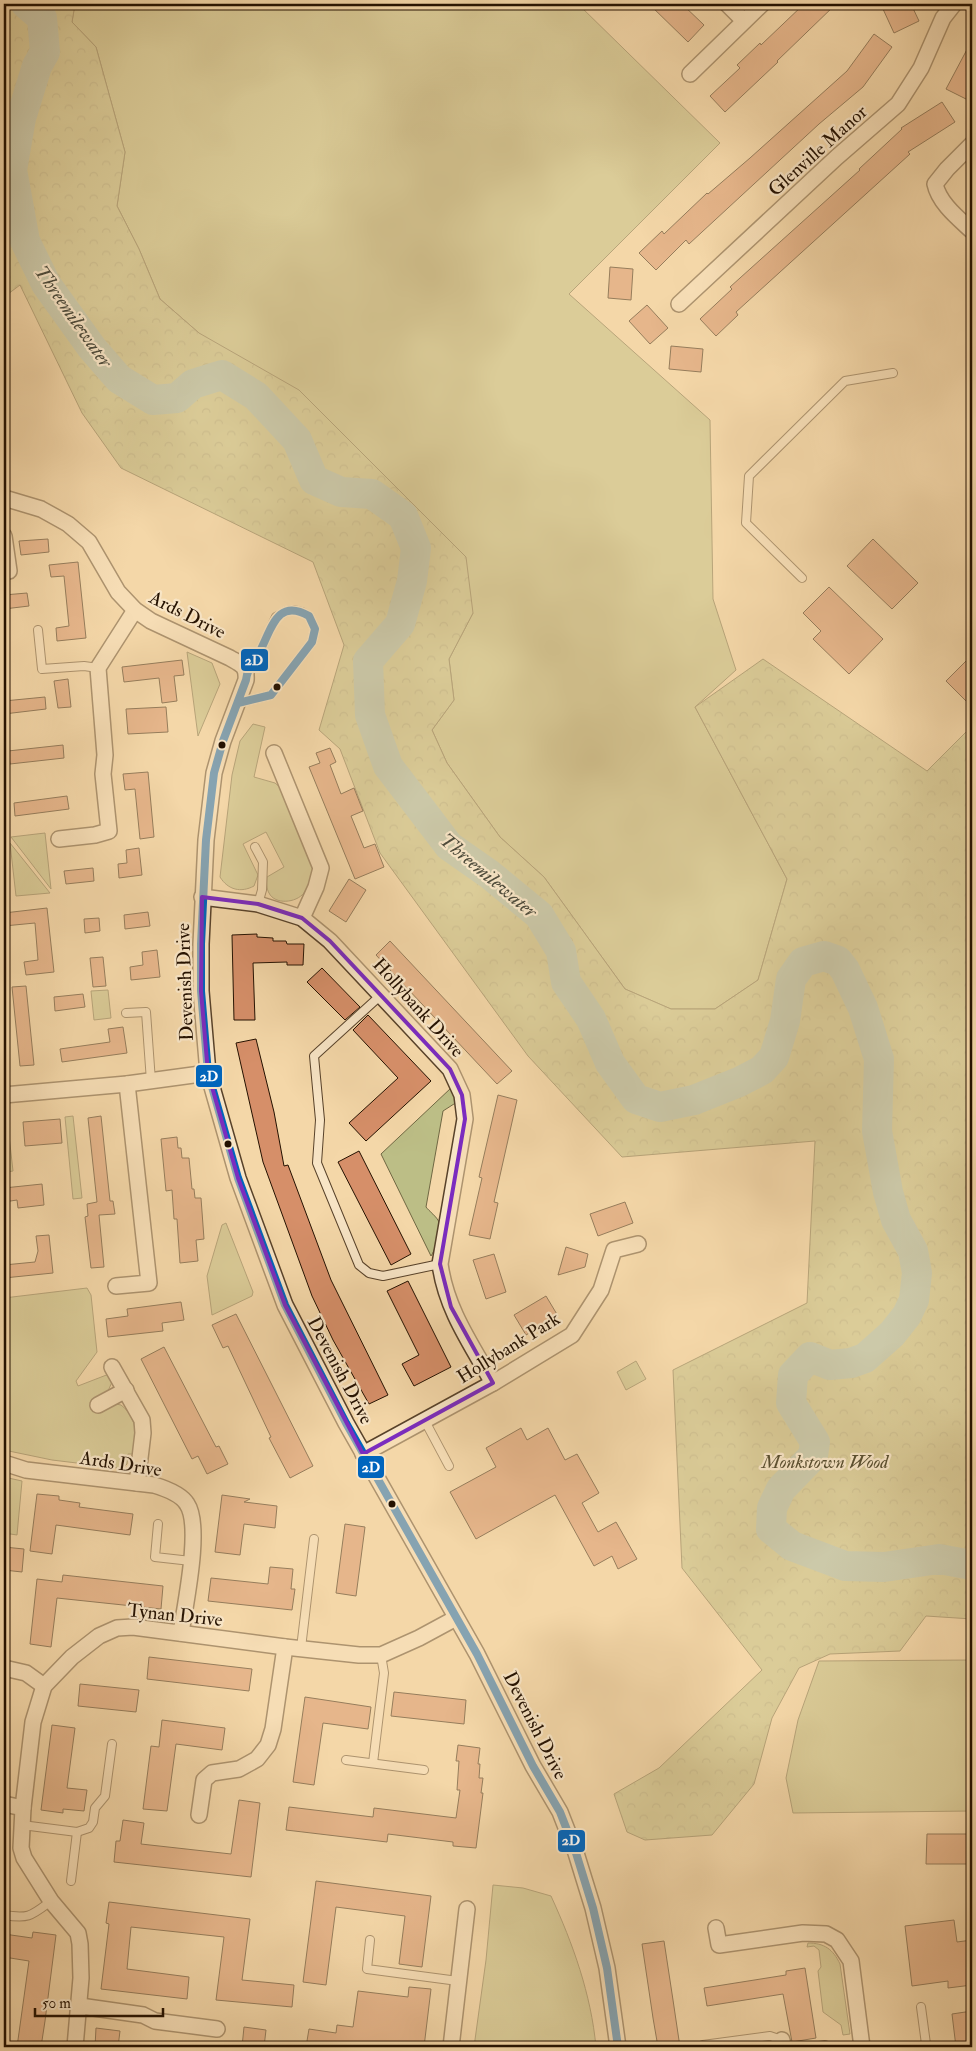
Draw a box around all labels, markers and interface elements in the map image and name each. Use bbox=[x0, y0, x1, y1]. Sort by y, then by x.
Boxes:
street label: Glenville Manor bbox=[763, 100, 872, 202]
water label: Threemilewater bbox=[29, 260, 119, 374]
street label: Ards Drive bbox=[144, 585, 230, 644]
line badge: 2D bbox=[240, 648, 269, 672]
text: 2D bbox=[245, 652, 263, 669]
unlabelled marker bbox=[272, 682, 282, 692]
unlabelled marker bbox=[217, 740, 227, 750]
water label: Threemilewater bbox=[435, 827, 544, 924]
street label: Devenish Drive bbox=[171, 922, 199, 1041]
street label: Hollybank Drive bbox=[367, 953, 469, 1063]
line badge: 2D bbox=[195, 1064, 223, 1088]
text: 2D bbox=[200, 1068, 218, 1085]
unlabelled marker bbox=[223, 1139, 233, 1149]
street label: Hollybank Park bbox=[453, 1307, 565, 1389]
street label: Devenish Drive bbox=[302, 1313, 378, 1428]
street label: Ards Drive bbox=[77, 1446, 163, 1482]
park label: Monkstown Wood bbox=[761, 1450, 889, 1474]
line badge: 2D bbox=[357, 1455, 385, 1479]
text: 2D bbox=[362, 1459, 380, 1476]
unlabelled marker bbox=[387, 1499, 397, 1509]
street label: Tynan Drive bbox=[126, 1598, 224, 1632]
street label: Devenish Drive bbox=[498, 1667, 573, 1784]
line badge: 2D bbox=[557, 1829, 586, 1853]
text: 2D bbox=[562, 1832, 580, 1849]
scale bar bbox=[35, 1986, 162, 2018]
text: 50 m bbox=[42, 1994, 71, 2013]

